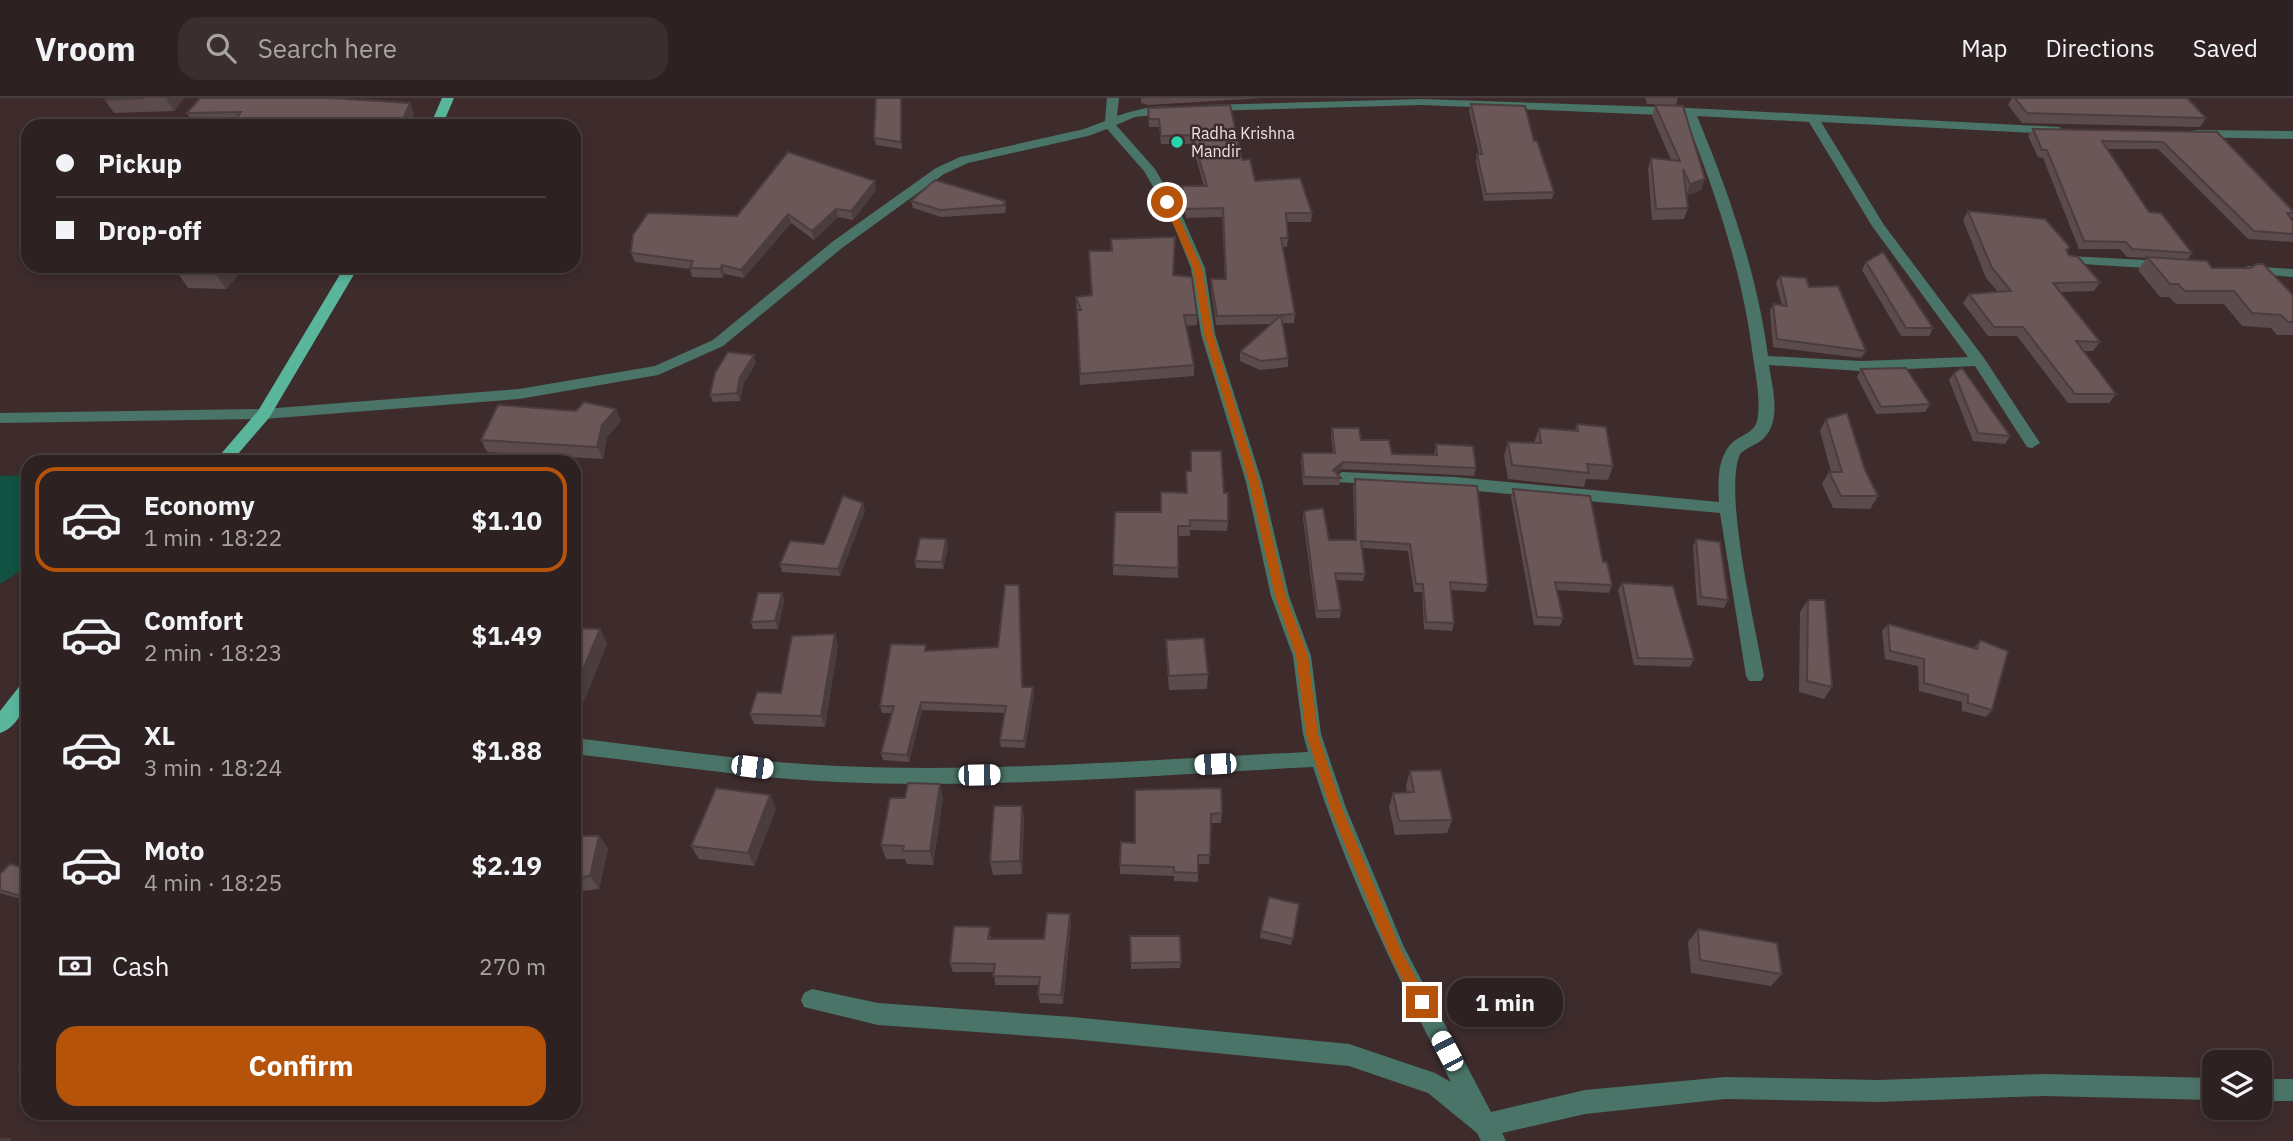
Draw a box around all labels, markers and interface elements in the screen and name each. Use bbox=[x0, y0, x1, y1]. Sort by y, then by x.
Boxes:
search box bbox=[178, 17, 668, 80]
text: Vroom bbox=[35, 27, 136, 70]
icon: search bbox=[202, 29, 240, 67]
text: Search here bbox=[258, 31, 397, 65]
text: Map bbox=[1961, 32, 2007, 64]
text: Directions bbox=[2045, 32, 2155, 64]
text: Saved bbox=[2193, 32, 2258, 64]
place label: Radha Krishna Mandir bbox=[1191, 123, 1295, 161]
marker: Radha Krishna Mandir bbox=[1169, 134, 1185, 150]
text: Pickup bbox=[98, 146, 182, 180]
route start bbox=[1151, 186, 1183, 218]
text: Drop-off bbox=[98, 213, 201, 247]
icon: car bbox=[60, 488, 123, 551]
text: Economy bbox=[144, 488, 255, 522]
text: $1.10 bbox=[472, 503, 542, 537]
text: 1 min · 18:22 bbox=[144, 522, 282, 552]
icon: car bbox=[60, 603, 123, 666]
text: Comfort bbox=[144, 603, 243, 637]
text: $1.49 bbox=[472, 618, 542, 652]
text: 2 min · 18:23 bbox=[144, 637, 282, 667]
icon: car bbox=[60, 718, 123, 781]
text: XL bbox=[144, 718, 175, 752]
text: $1.88 bbox=[472, 733, 542, 767]
text: 3 min · 18:24 bbox=[144, 752, 282, 782]
car bbox=[1194, 752, 1237, 776]
car bbox=[730, 754, 775, 780]
car bbox=[958, 764, 1001, 786]
icon: car bbox=[60, 833, 123, 896]
text: Moto bbox=[144, 833, 204, 867]
text: $2.19 bbox=[472, 848, 542, 882]
text: 4 min · 18:25 bbox=[144, 867, 282, 897]
icon: cash bbox=[56, 947, 94, 985]
text: Cash bbox=[112, 949, 169, 983]
text: 270 m bbox=[479, 951, 546, 981]
callout: 1 min bbox=[1446, 978, 1562, 1026]
route end bbox=[1406, 986, 1438, 1018]
text: 1 min bbox=[1475, 987, 1535, 1017]
button: Confirm bbox=[56, 1026, 546, 1106]
car bbox=[1428, 1028, 1467, 1074]
map controls bbox=[2202, 1050, 2272, 1120]
button: layers bbox=[2202, 1050, 2272, 1120]

